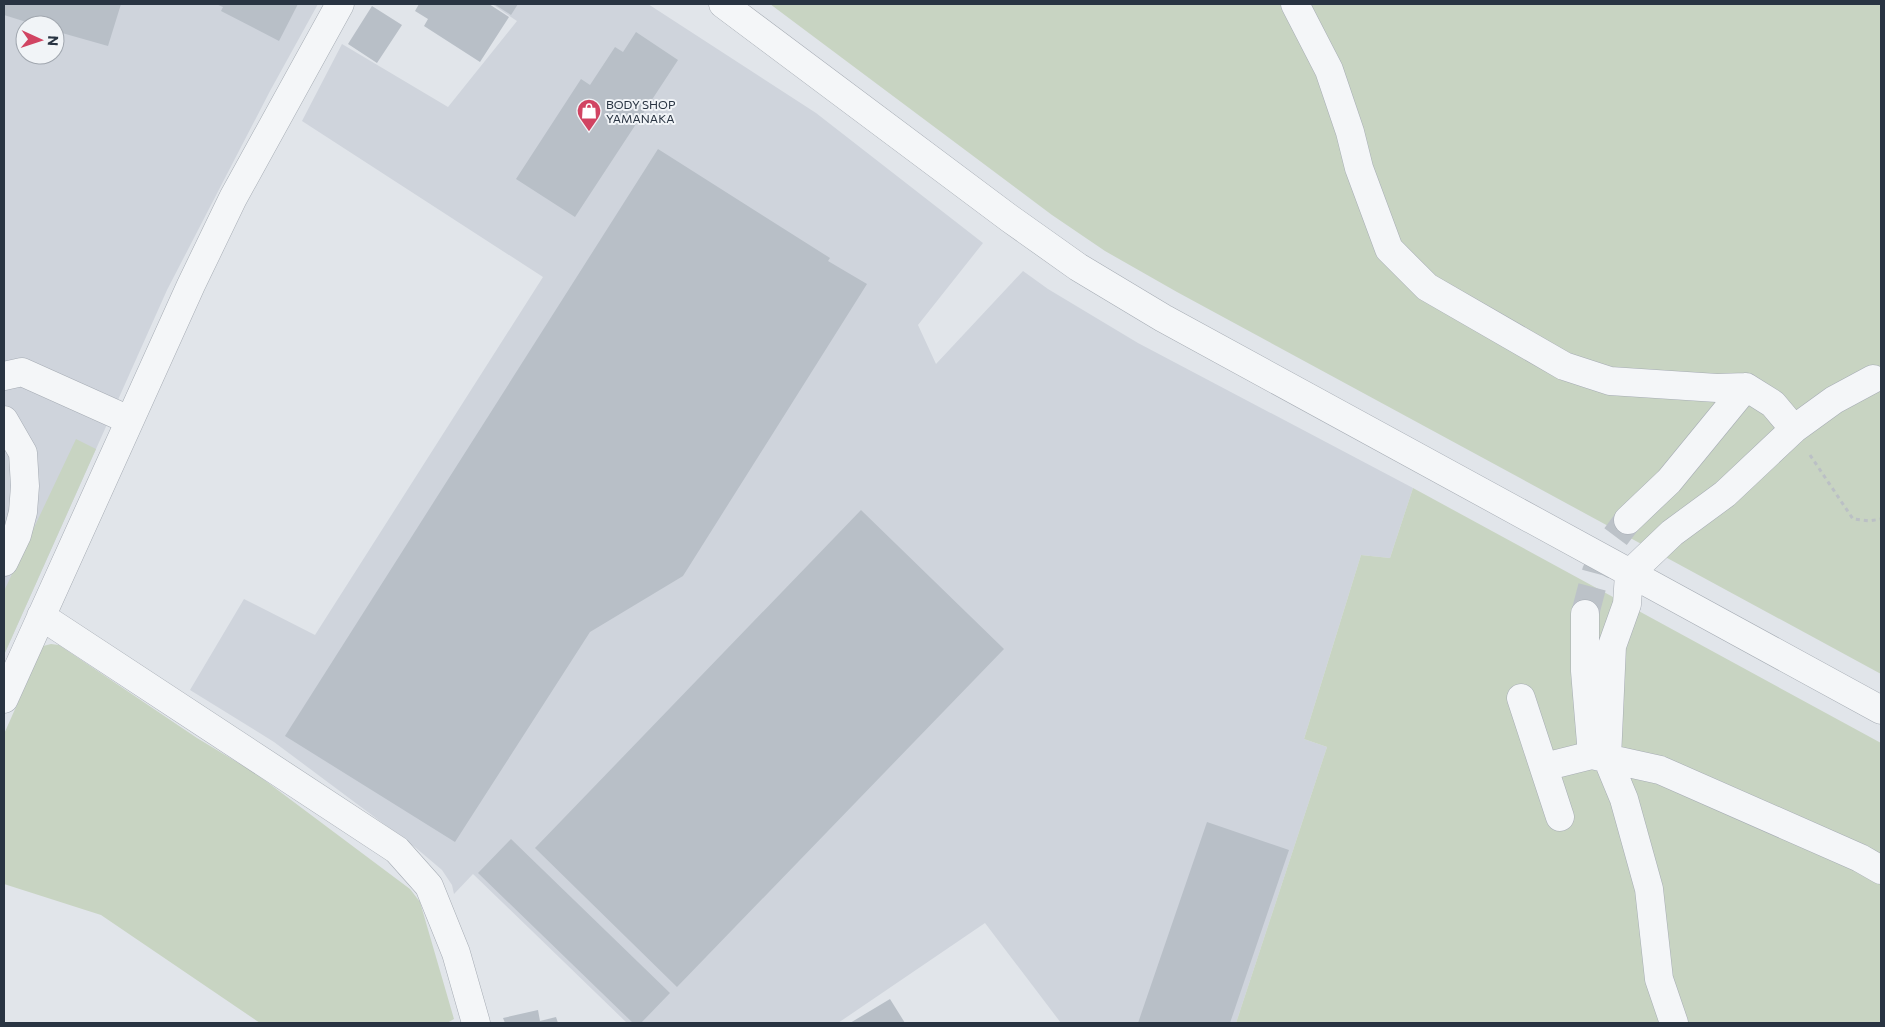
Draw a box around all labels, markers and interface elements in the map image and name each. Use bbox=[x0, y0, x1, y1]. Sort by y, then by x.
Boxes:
north arrow bbox=[15, 15, 65, 65]
text: N bbox=[45, 35, 62, 46]
place label: BODY SHOP YAMANAKA bbox=[606, 97, 676, 125]
shop icon: BODY SHOP YAMANAKA bbox=[576, 98, 602, 132]

